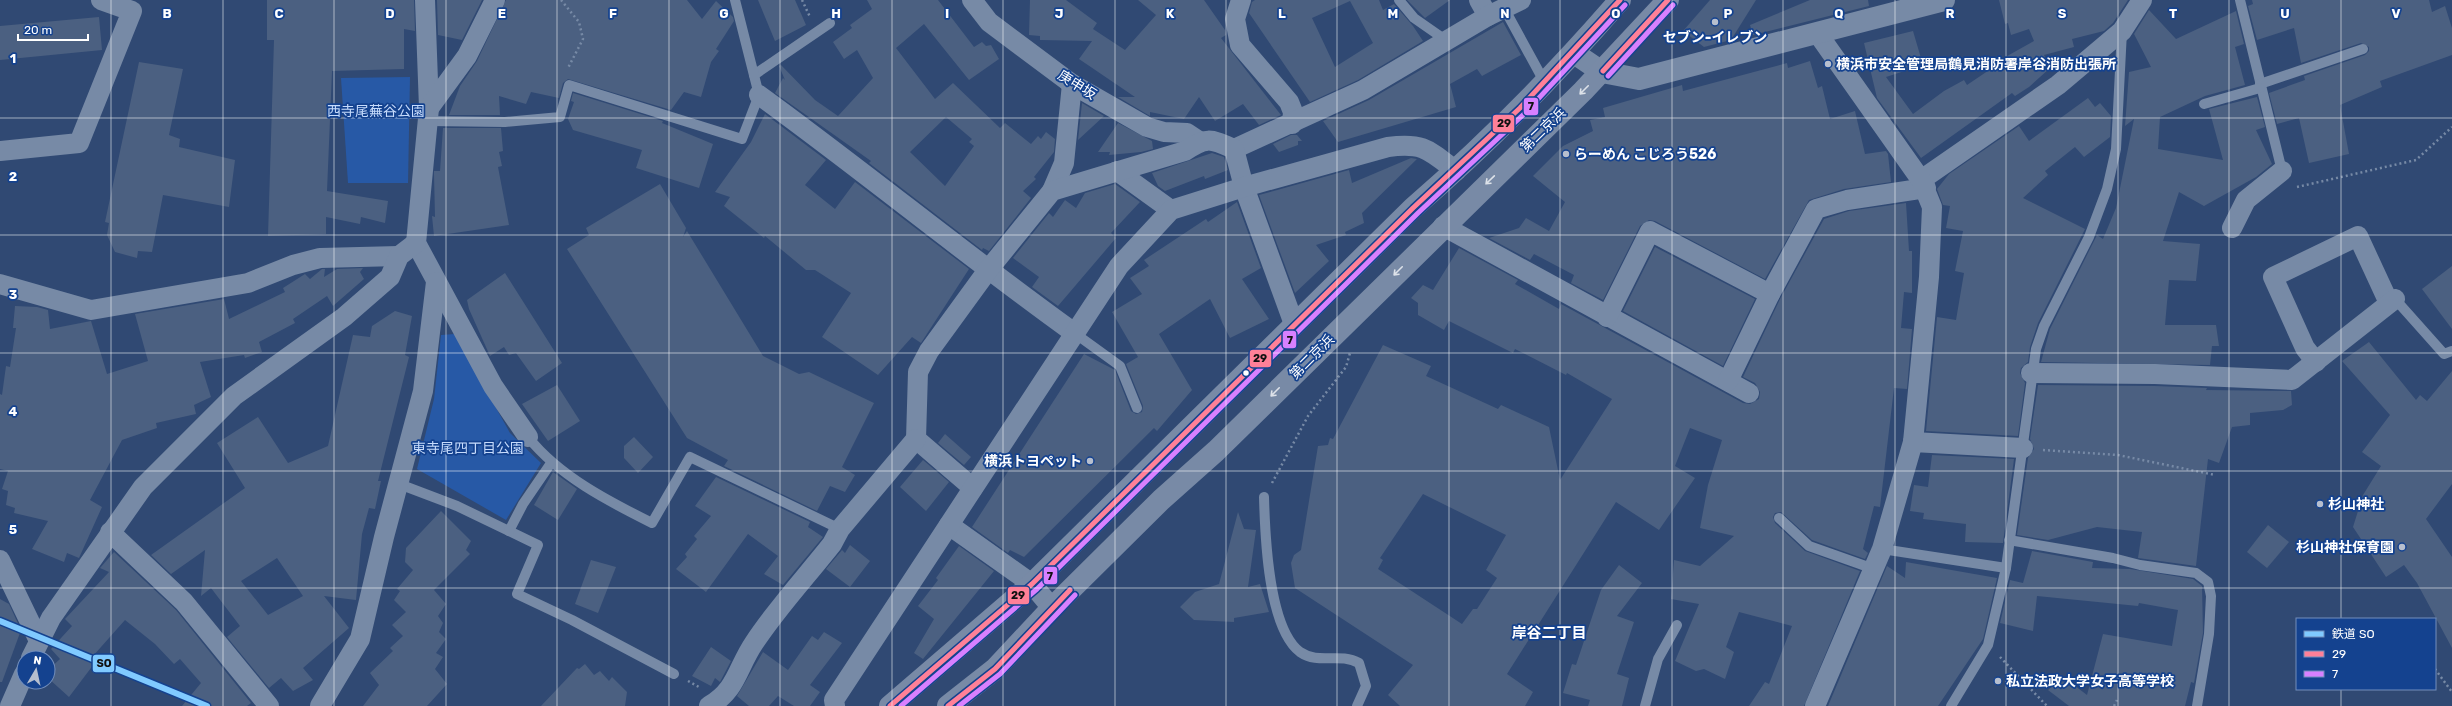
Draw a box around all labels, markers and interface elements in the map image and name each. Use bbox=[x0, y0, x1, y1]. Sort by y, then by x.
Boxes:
text: B bbox=[162, 6, 172, 21]
text: C bbox=[274, 6, 284, 21]
text: D bbox=[385, 6, 395, 21]
text: E bbox=[498, 6, 506, 21]
text: F bbox=[609, 6, 617, 21]
text: G bbox=[719, 6, 729, 21]
text: H bbox=[831, 6, 841, 21]
text: I bbox=[945, 6, 949, 21]
text: J bbox=[1055, 6, 1063, 21]
text: K bbox=[1166, 6, 1175, 21]
text: L bbox=[1278, 6, 1286, 21]
text: M bbox=[1388, 6, 1398, 21]
text: N bbox=[1500, 6, 1510, 21]
text: O bbox=[1611, 6, 1621, 21]
text: P bbox=[1724, 6, 1733, 21]
text: Q bbox=[1834, 6, 1844, 21]
text: R bbox=[1946, 6, 1955, 21]
text: S bbox=[2058, 6, 2067, 21]
text: T bbox=[2169, 6, 2177, 21]
text: U bbox=[2280, 6, 2290, 21]
text: V bbox=[2391, 6, 2401, 21]
scale bar bbox=[18, 16, 88, 42]
marker: セブン-イレブン bbox=[1710, 17, 1720, 27]
text: 20 m bbox=[24, 23, 52, 37]
place label: セブン-イレブン bbox=[1663, 29, 1767, 46]
text: 1 bbox=[10, 51, 16, 66]
place label: 横浜市安全管理局鶴見消防署岸谷消防出張所 bbox=[1836, 56, 2116, 73]
marker: 横浜市安全管理局鶴見消防署岸谷消防出張所 bbox=[1823, 59, 1833, 69]
street label: 庚申坂 bbox=[1055, 67, 1099, 103]
one-way arrow bbox=[1579, 85, 1589, 95]
line badge: 7 bbox=[1523, 97, 1539, 116]
text: 7 bbox=[1528, 100, 1535, 113]
park label: 西寺尾蕪谷公園 bbox=[327, 103, 425, 120]
street label: 第二京浜 bbox=[1517, 104, 1569, 156]
line badge: 29 bbox=[1492, 114, 1515, 133]
text: 29 bbox=[1497, 117, 1511, 130]
place label: らーめん こじろう526 bbox=[1574, 146, 1716, 163]
marker: らーめん こじろう526 bbox=[1561, 149, 1571, 159]
text: 2 bbox=[9, 169, 17, 184]
one-way arrow bbox=[1485, 175, 1495, 185]
one-way arrow bbox=[1393, 266, 1403, 276]
text: 3 bbox=[9, 287, 18, 302]
line badge: 7 bbox=[1282, 330, 1297, 349]
street label: 第二京浜 bbox=[1286, 331, 1338, 383]
text: 7 bbox=[1287, 334, 1294, 347]
line badge: 29 bbox=[1249, 349, 1272, 368]
text: 29 bbox=[1253, 352, 1267, 365]
unlabelled marker bbox=[1241, 368, 1251, 378]
one-way arrow bbox=[1270, 388, 1280, 397]
text: 4 bbox=[9, 404, 18, 419]
park label: 東寺尾四丁目公園 bbox=[412, 440, 524, 457]
place label: 横浜トヨペット bbox=[984, 453, 1082, 470]
marker: 横浜トヨペット bbox=[1085, 456, 1095, 466]
place label: 杉山神社 bbox=[2328, 496, 2384, 513]
marker: 杉山神社 bbox=[2315, 499, 2325, 509]
text: 5 bbox=[9, 522, 17, 537]
place label: 杉山神社保育園 bbox=[2296, 539, 2394, 556]
marker: 杉山神社保育園 bbox=[2397, 542, 2407, 552]
line badge: 7 bbox=[1043, 566, 1058, 585]
text: 7 bbox=[1047, 570, 1054, 583]
line badge: 29 bbox=[1007, 586, 1030, 605]
text: 29 bbox=[1011, 589, 1025, 602]
legend bbox=[2296, 618, 2436, 690]
district label: 岸谷二丁目 bbox=[1511, 624, 1587, 642]
text: 鉄道 SO bbox=[2332, 627, 2375, 641]
text: 29 bbox=[2332, 647, 2346, 661]
north arrow bbox=[16, 650, 56, 690]
text: N bbox=[33, 654, 42, 668]
line badge: SO bbox=[92, 654, 115, 673]
text: SO bbox=[96, 657, 112, 670]
text: 7 bbox=[2332, 667, 2338, 681]
place label: 私立法政大学女子高等学校 bbox=[2006, 673, 2174, 690]
marker: 私立法政大学女子高等学校 bbox=[1993, 676, 2003, 686]

